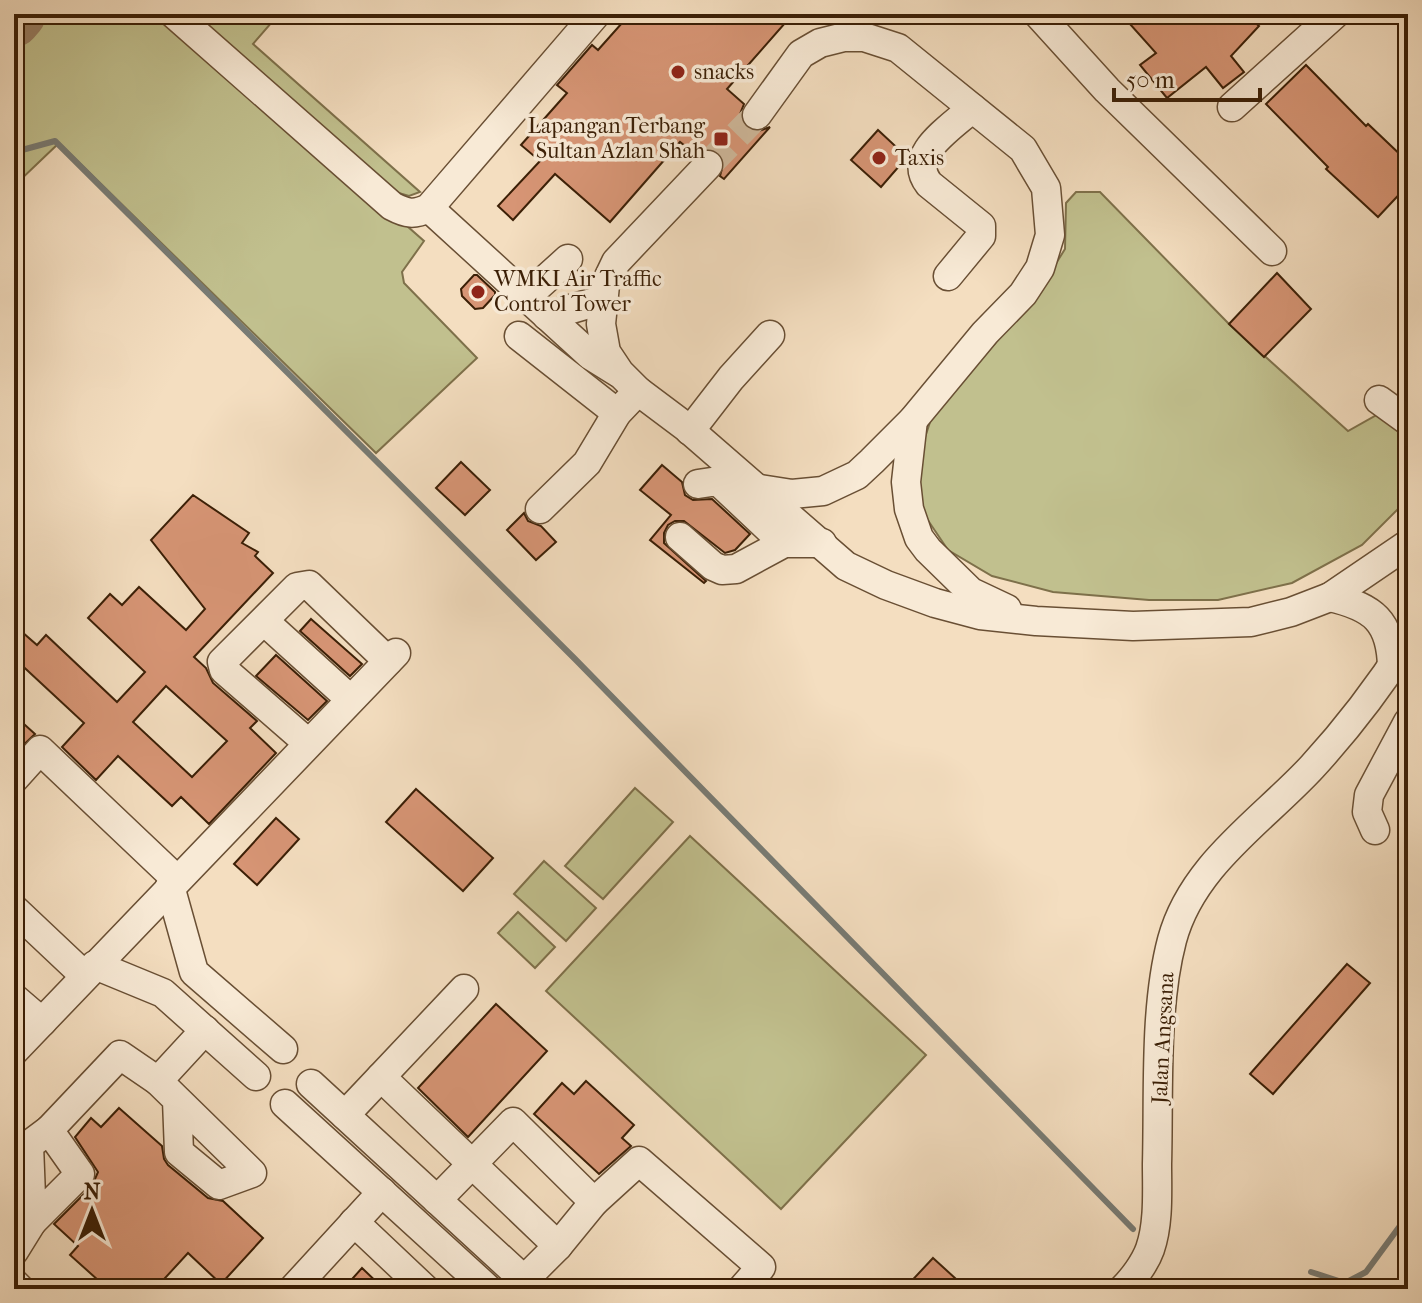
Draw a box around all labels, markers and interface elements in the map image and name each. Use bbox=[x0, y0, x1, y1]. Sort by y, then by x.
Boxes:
scale bar bbox=[1114, 52, 1260, 102]
place label: snacks bbox=[694, 59, 754, 85]
marker: snacks bbox=[669, 63, 687, 81]
text: 50 m bbox=[1126, 66, 1175, 94]
place label: Lapangan Terbang Sultan Azlan Shah bbox=[528, 113, 706, 164]
marker: Lapangan Terbang Sultan Azlan Shah bbox=[712, 130, 730, 148]
place label: Taxis bbox=[895, 145, 944, 171]
marker: Taxis bbox=[870, 149, 888, 167]
place label: WMKI Air Traffic Control Tower bbox=[493, 266, 662, 317]
marker: WMKI Air Traffic Control Tower bbox=[469, 283, 487, 301]
street label: Jalan Angsana bbox=[1146, 971, 1179, 1106]
north arrow bbox=[52, 1171, 132, 1251]
text: N bbox=[84, 1179, 101, 1205]

